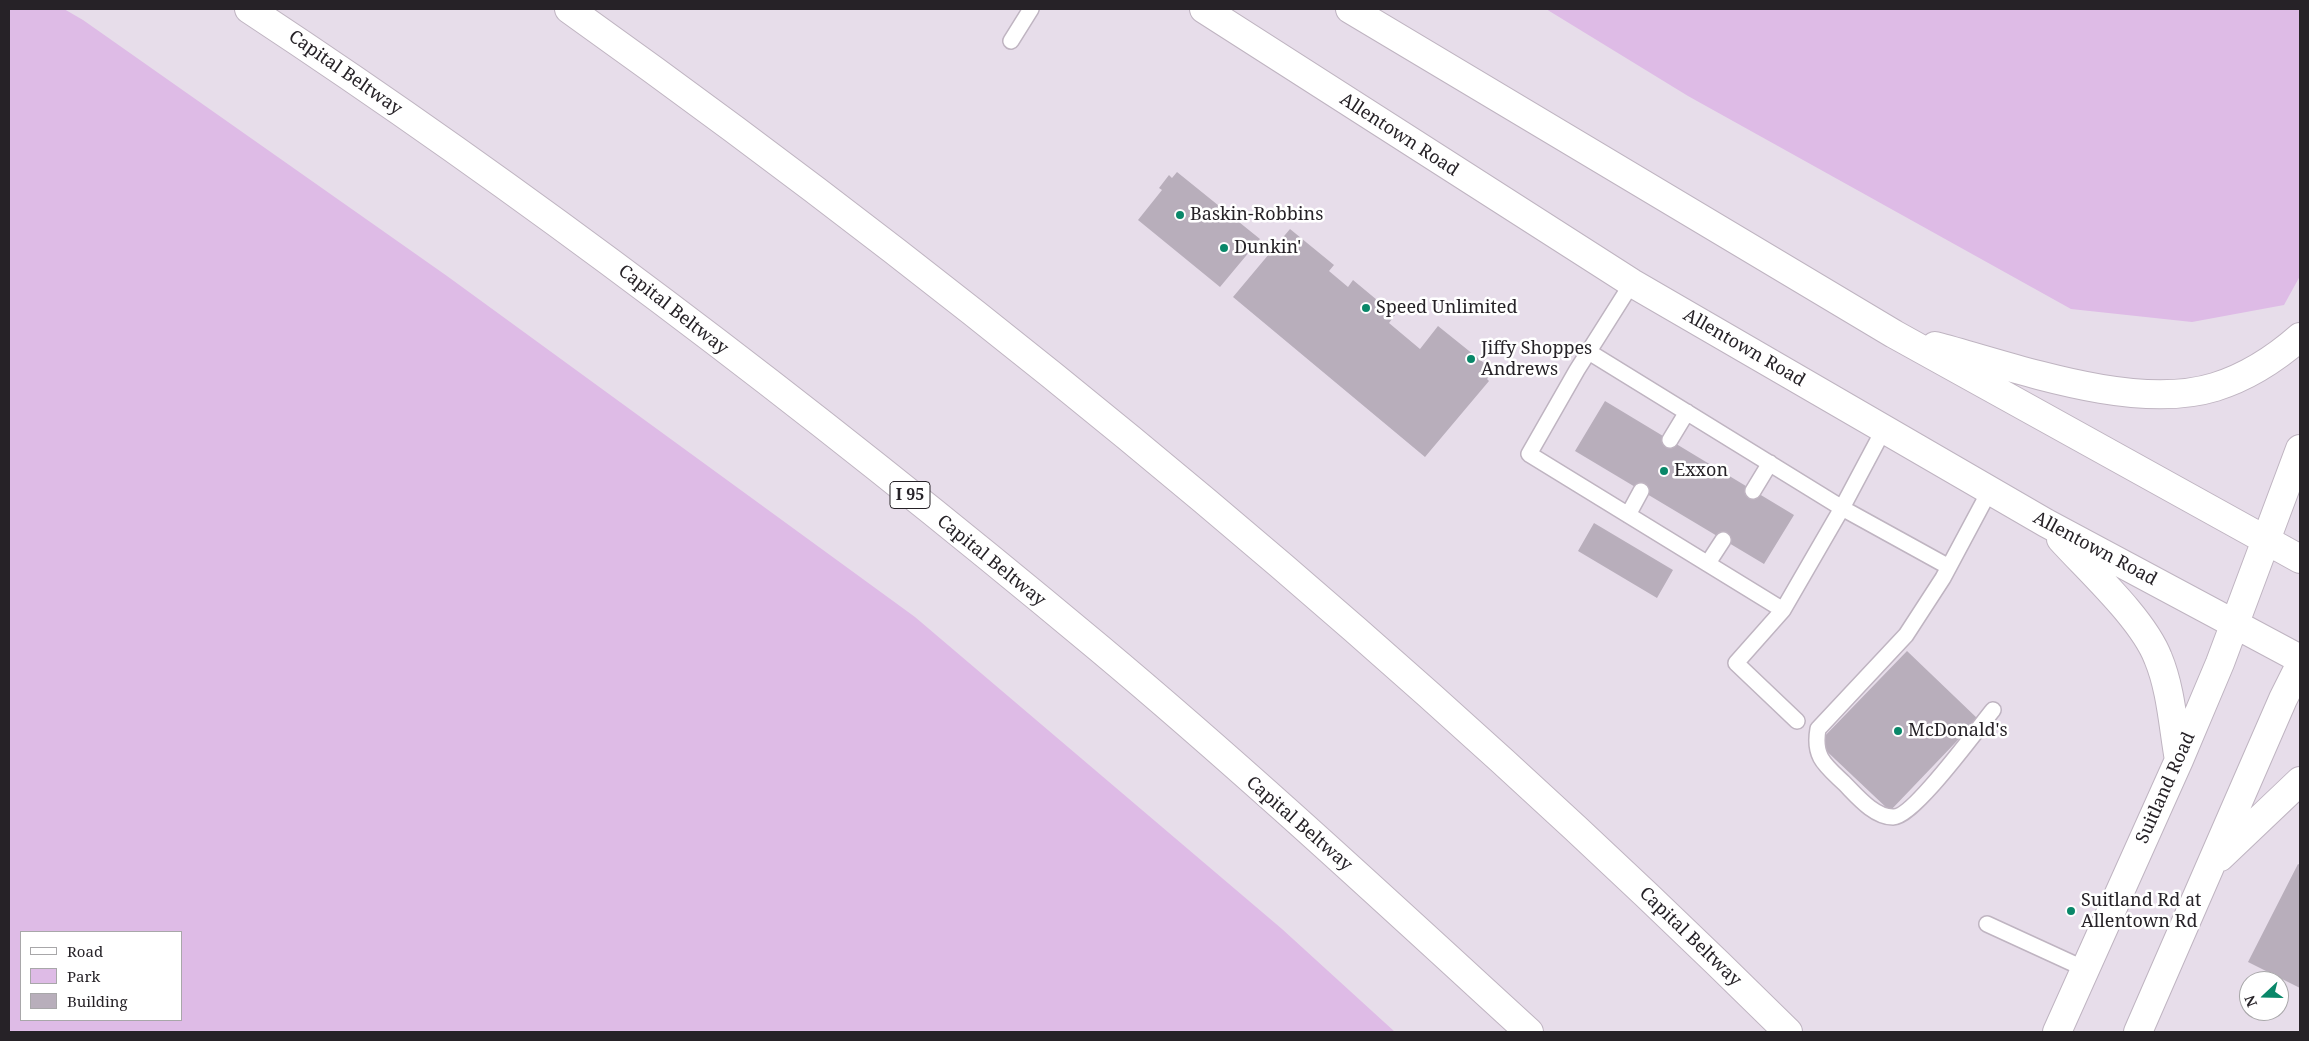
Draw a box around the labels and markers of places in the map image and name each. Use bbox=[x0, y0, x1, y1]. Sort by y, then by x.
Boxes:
place label: Baskin-Robbins bbox=[1190, 204, 1323, 226]
marker: Baskin-Robbins bbox=[1174, 209, 1186, 221]
place label: Dunkin' bbox=[1234, 237, 1301, 259]
marker: Dunkin' bbox=[1218, 242, 1230, 254]
place label: Speed Unlimited bbox=[1376, 297, 1517, 319]
marker: Speed Unlimited bbox=[1360, 302, 1372, 314]
place label: Jiffy Shoppes Andrews bbox=[1481, 338, 1592, 380]
marker: Jiffy Shoppes Andrews bbox=[1465, 353, 1477, 365]
place label: Exxon bbox=[1674, 460, 1728, 482]
marker: Exxon bbox=[1658, 465, 1670, 477]
place label: McDonald's bbox=[1908, 720, 2008, 742]
marker: McDonald's bbox=[1892, 725, 1904, 737]
place label: Suitland Rd at Allentown Rd bbox=[2081, 890, 2201, 932]
marker: Suitland Rd at Allentown Rd bbox=[2065, 905, 2077, 917]

